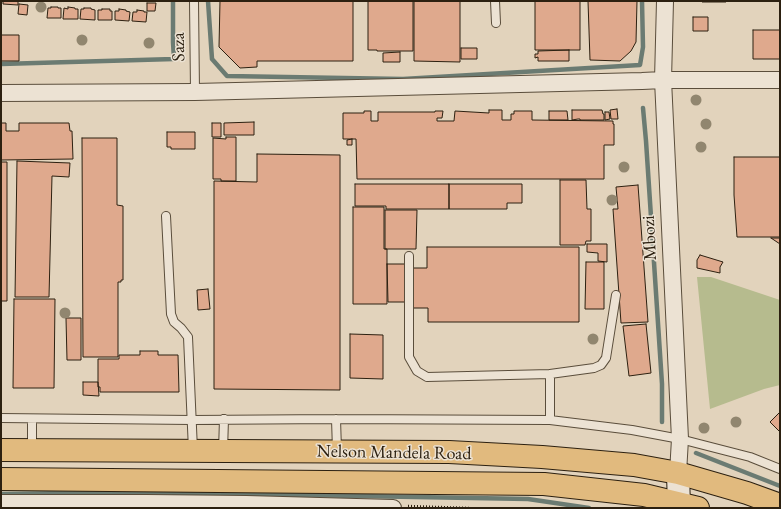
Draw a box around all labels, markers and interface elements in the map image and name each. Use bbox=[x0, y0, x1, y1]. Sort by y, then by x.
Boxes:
street label: Saza bbox=[168, 32, 190, 62]
street label: Mbozi bbox=[638, 215, 662, 261]
street label: Nelson Mandela Road bbox=[316, 441, 472, 465]

